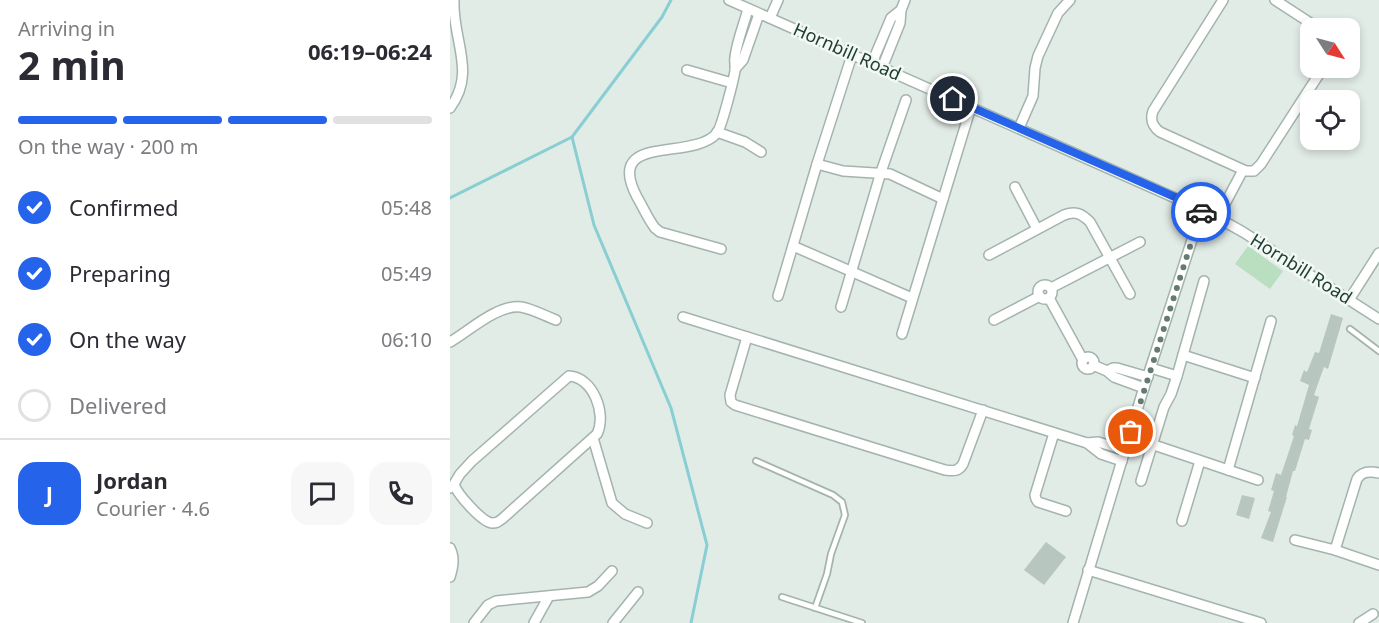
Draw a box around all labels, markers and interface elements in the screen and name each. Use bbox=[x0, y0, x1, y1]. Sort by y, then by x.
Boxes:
text: Arriving in bbox=[18, 15, 115, 42]
street label: Hornbill Road bbox=[790, 17, 905, 86]
north arrow bbox=[1300, 18, 1360, 78]
map controls bbox=[1300, 18, 1360, 150]
text: 06:19–06:24 bbox=[308, 36, 432, 66]
text: 2 min bbox=[18, 38, 125, 91]
pin bbox=[927, 73, 978, 124]
icon: home bbox=[936, 82, 969, 115]
button: locate bbox=[1300, 90, 1360, 150]
text: On the way · 200 m bbox=[18, 133, 198, 160]
courier bbox=[1171, 182, 1231, 242]
icon: check bbox=[18, 191, 51, 224]
text: Confirmed bbox=[69, 192, 179, 222]
text: 05:48 bbox=[381, 194, 432, 221]
icon: car bbox=[1185, 196, 1218, 229]
street label: Hornbill Road bbox=[1246, 227, 1357, 309]
icon: check bbox=[18, 257, 51, 290]
text: Preparing bbox=[69, 258, 171, 288]
text: 05:49 bbox=[381, 260, 432, 287]
icon: check bbox=[18, 323, 51, 356]
text: On the way bbox=[69, 324, 186, 354]
text: 06:10 bbox=[381, 326, 432, 353]
text: Delivered bbox=[69, 390, 167, 420]
pin bbox=[1105, 406, 1156, 457]
icon: bag bbox=[1114, 415, 1147, 448]
button: chat bbox=[291, 462, 354, 525]
button: phone bbox=[369, 462, 432, 525]
text: Jordan bbox=[96, 465, 168, 495]
text: J bbox=[46, 478, 53, 508]
text: Courier · 4.6 bbox=[96, 495, 210, 522]

